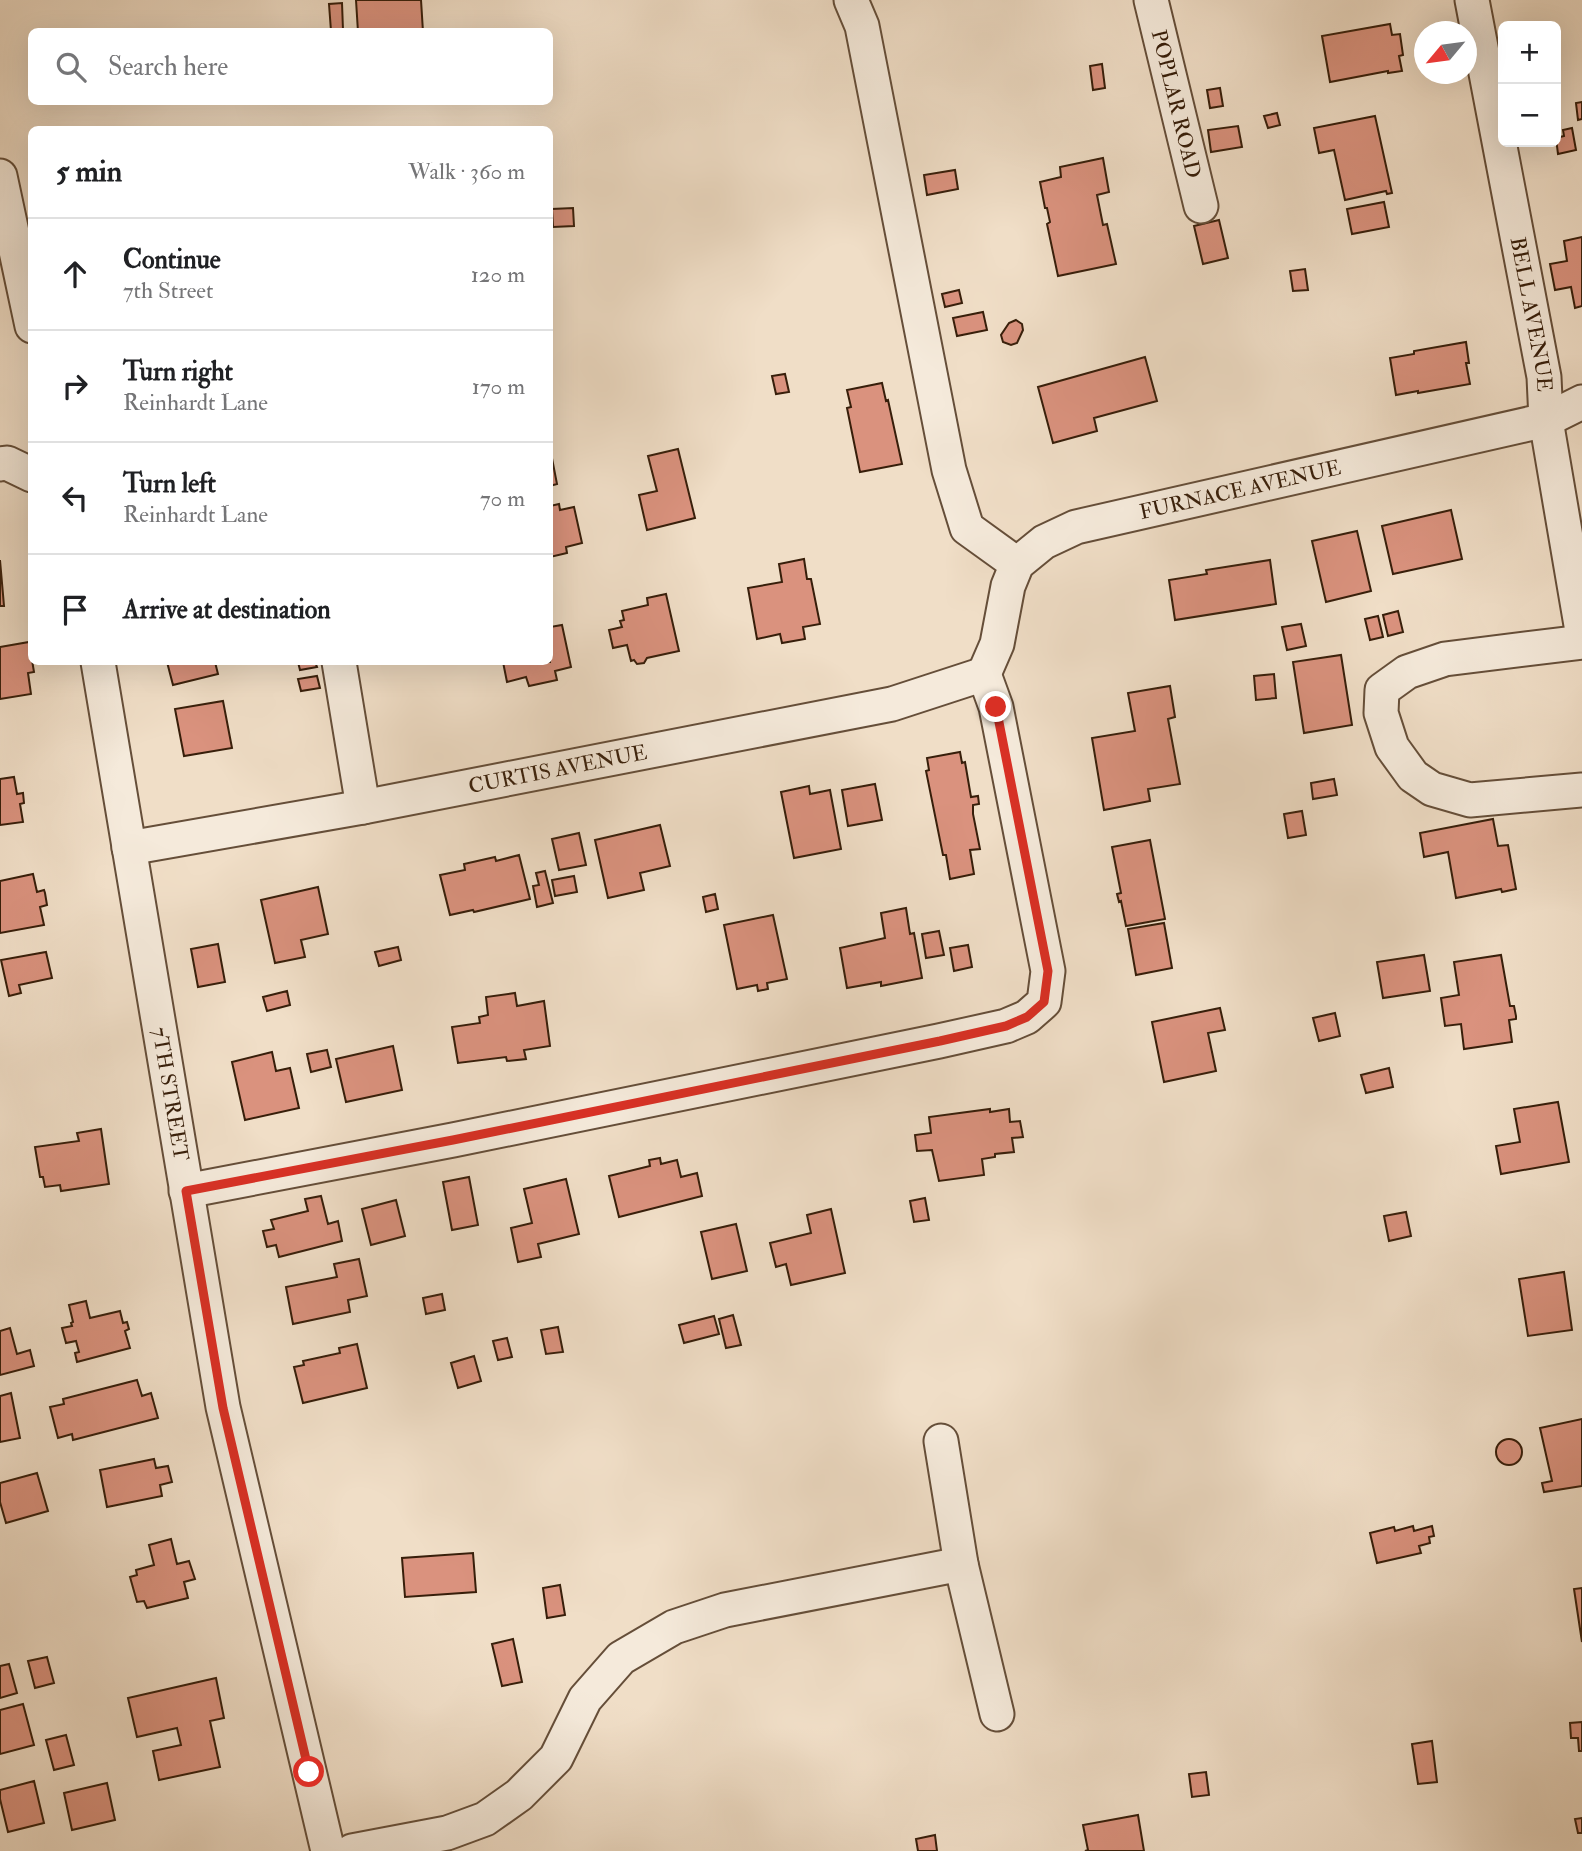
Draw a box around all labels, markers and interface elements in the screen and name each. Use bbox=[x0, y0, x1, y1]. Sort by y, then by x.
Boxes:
north arrow bbox=[1414, 21, 1477, 84]
map controls bbox=[1498, 21, 1561, 147]
button: + bbox=[1498, 21, 1561, 84]
street label: POPLAR ROAD bbox=[1145, 27, 1207, 181]
search box bbox=[28, 28, 553, 105]
icon: search bbox=[52, 48, 90, 86]
text: Search here bbox=[108, 51, 228, 83]
button: − bbox=[1498, 84, 1561, 147]
text: 5 min bbox=[56, 153, 122, 190]
text: Walk · 360 m bbox=[408, 157, 525, 186]
street label: BELL AVENUE bbox=[1504, 235, 1558, 392]
text: Continue bbox=[123, 244, 221, 276]
icon: ahead bbox=[56, 255, 94, 293]
text: 120 m bbox=[471, 260, 525, 289]
text: 7th Street bbox=[123, 276, 213, 305]
text: Turn right bbox=[123, 356, 233, 388]
icon: right bbox=[56, 367, 94, 405]
text: 170 m bbox=[472, 372, 525, 401]
text: Reinhardt Lane bbox=[123, 388, 268, 417]
street label: FURNACE AVENUE bbox=[1137, 454, 1344, 526]
text: Turn left bbox=[123, 468, 216, 500]
icon: left bbox=[56, 479, 94, 517]
text: 70 m bbox=[480, 484, 525, 513]
text: Reinhardt Lane bbox=[123, 500, 268, 529]
icon: arrive bbox=[56, 591, 94, 629]
text: Arrive at destination bbox=[123, 594, 331, 626]
route end bbox=[980, 691, 1011, 722]
street label: CURTIS AVENUE bbox=[466, 739, 649, 800]
street label: 7TH STREET bbox=[145, 1025, 195, 1163]
route start bbox=[293, 1756, 324, 1787]

